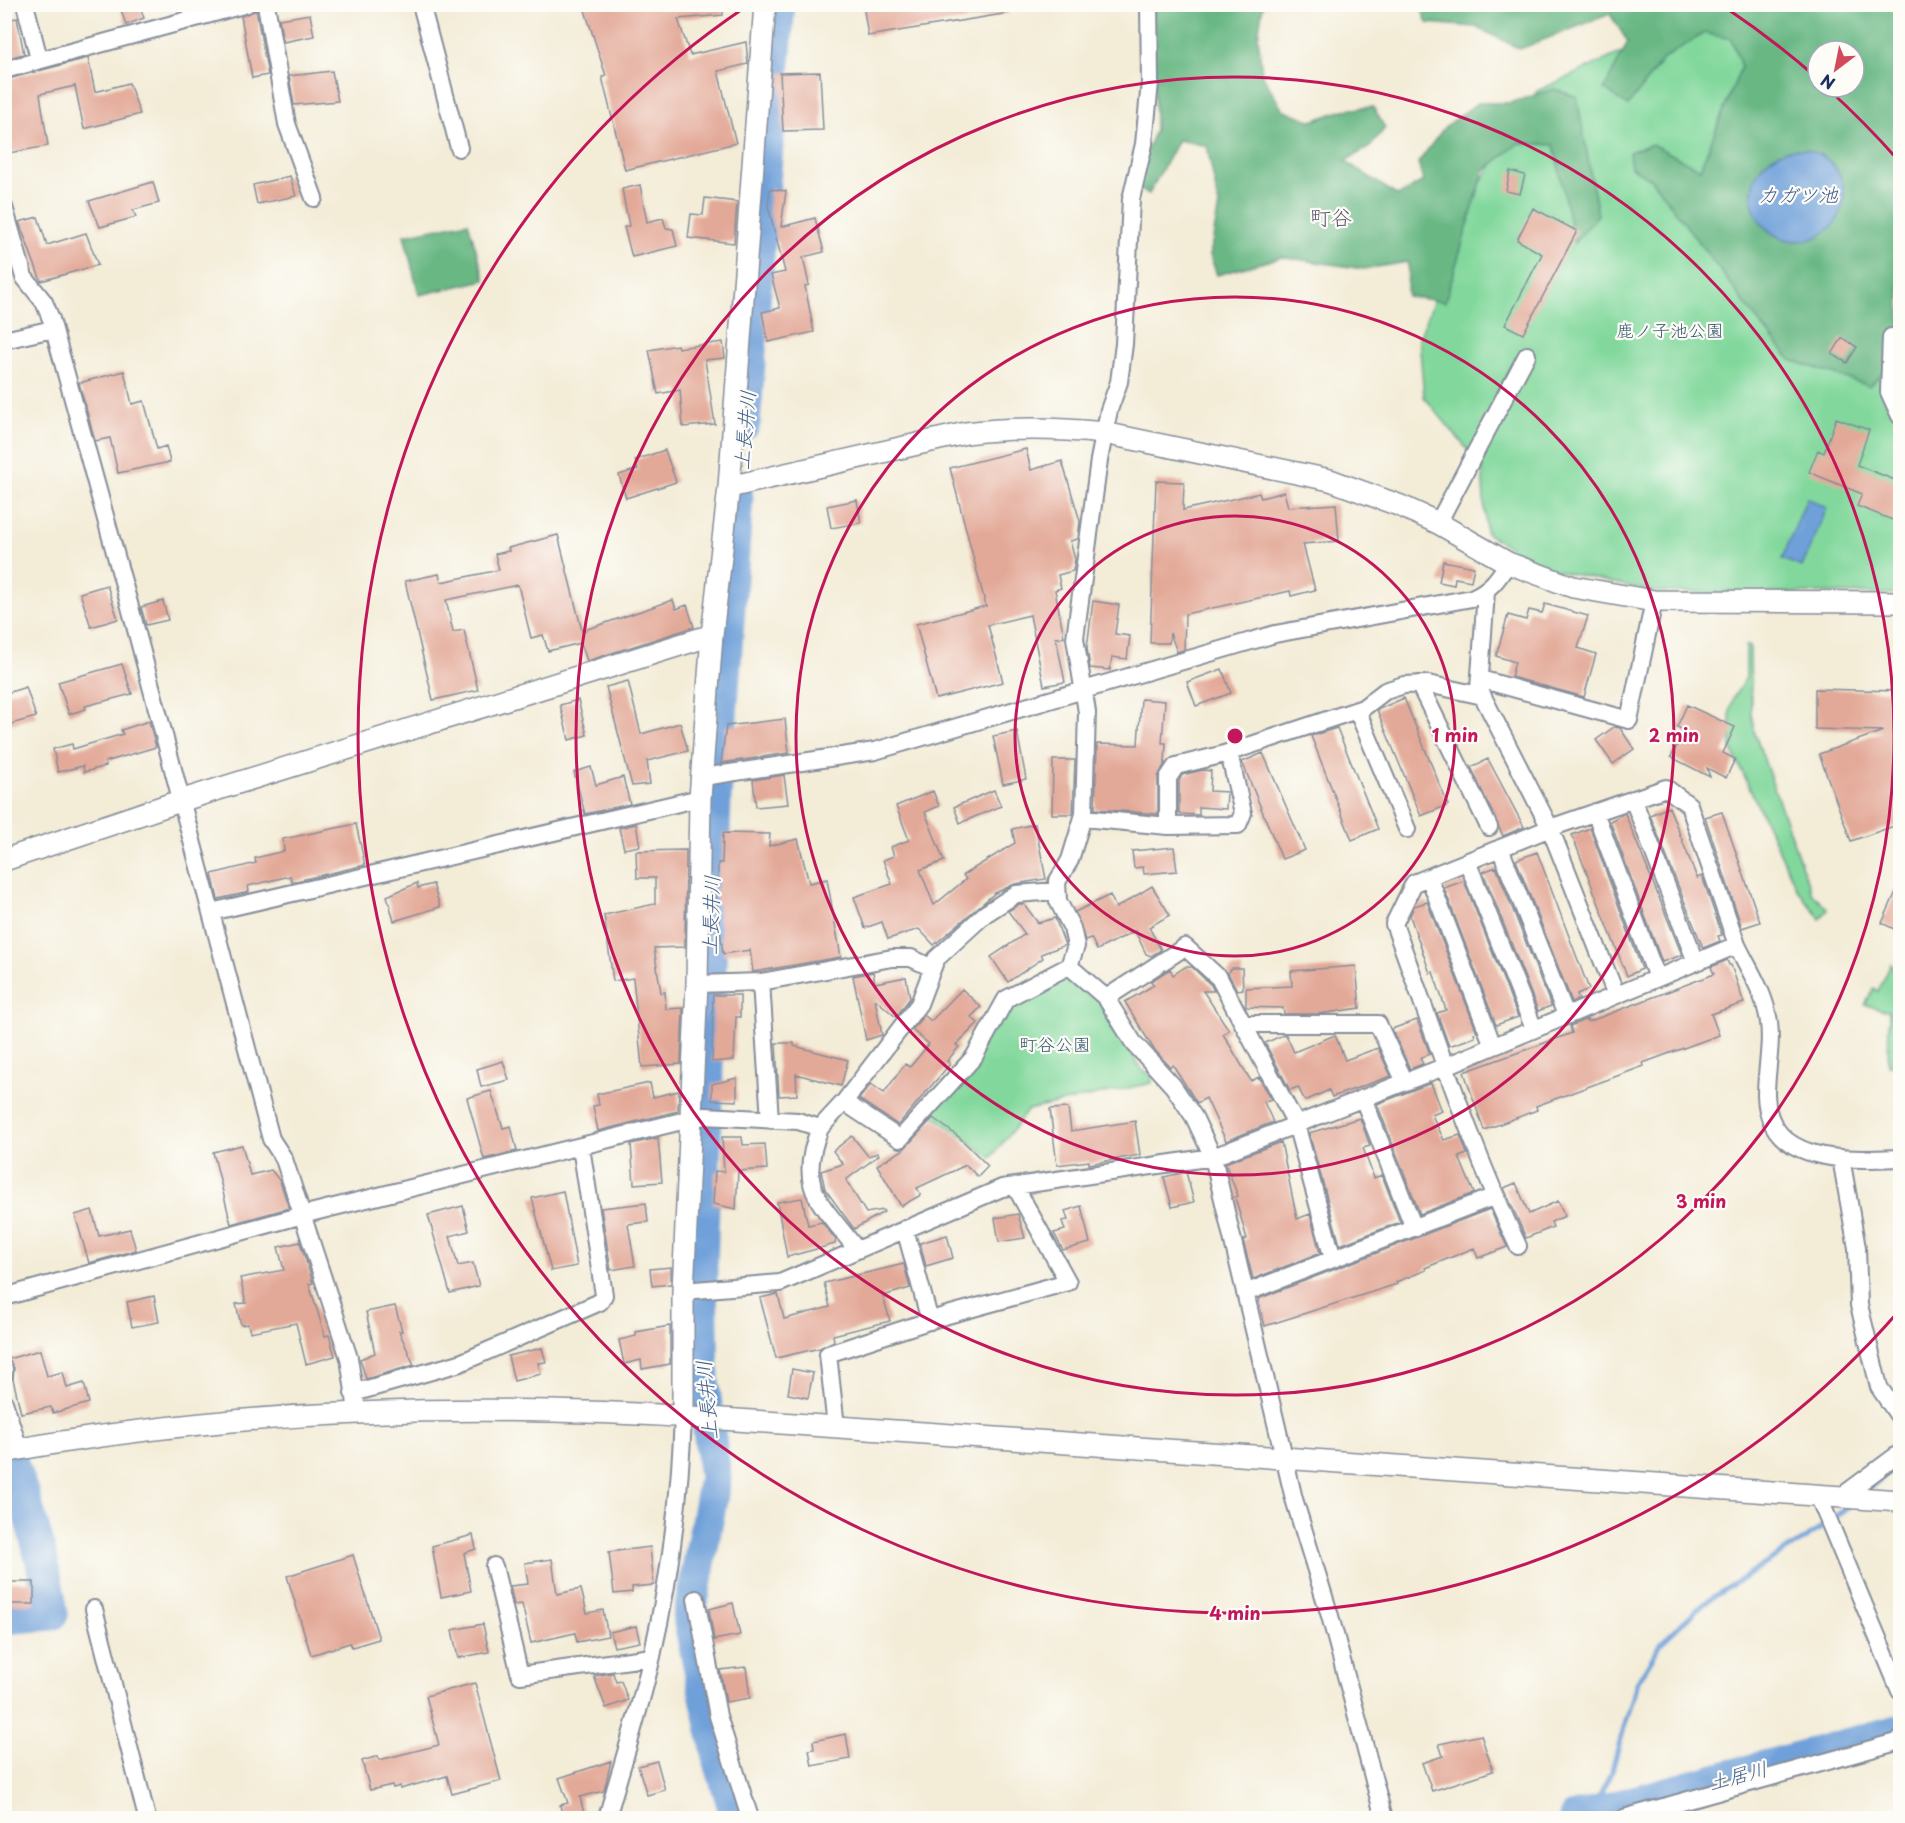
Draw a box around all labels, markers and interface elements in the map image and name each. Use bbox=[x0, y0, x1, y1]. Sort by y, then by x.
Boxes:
north arrow bbox=[1806, 39, 1866, 99]
text: N bbox=[1816, 69, 1839, 96]
water label: カガツ池 bbox=[1758, 179, 1839, 209]
district label: 町谷 bbox=[1310, 200, 1352, 232]
park label: 鹿ノ子池公園 bbox=[1616, 316, 1724, 343]
water label: 上長井川 bbox=[726, 389, 762, 471]
text: 1 min bbox=[1432, 721, 1478, 748]
text: 2 min bbox=[1649, 721, 1699, 748]
centre of rings bbox=[1225, 726, 1245, 746]
water label: 上長井川 bbox=[694, 874, 726, 955]
park label: 町谷公園 bbox=[1019, 1030, 1091, 1057]
text: 3 min bbox=[1676, 1187, 1726, 1214]
water label: 上長井川 bbox=[688, 1359, 724, 1441]
text: 4 min bbox=[1209, 1599, 1261, 1626]
water label: 土居川 bbox=[1705, 1753, 1771, 1797]

